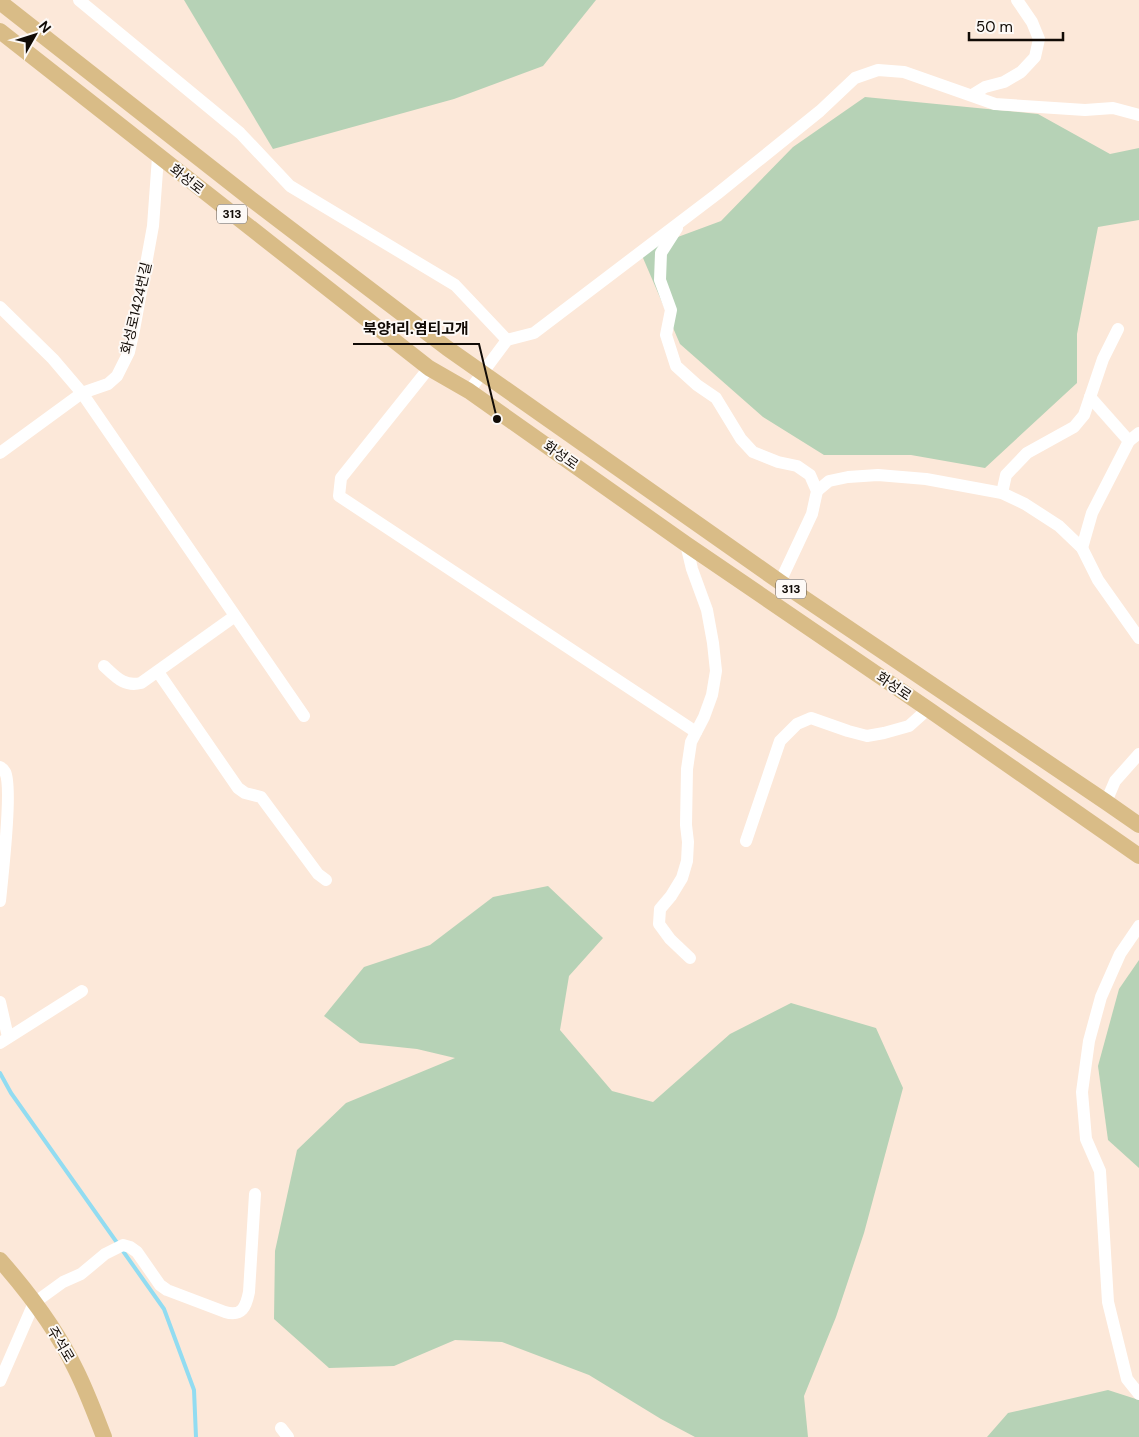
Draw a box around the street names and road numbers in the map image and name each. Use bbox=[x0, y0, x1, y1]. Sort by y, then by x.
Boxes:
street label: 화성로 bbox=[166, 160, 208, 198]
road number: 313 bbox=[217, 204, 247, 223]
street label: 화성로1424번길 bbox=[117, 260, 155, 356]
street label: 화성로 bbox=[540, 437, 582, 474]
road number: 313 bbox=[776, 580, 806, 598]
street label: 화성로 bbox=[873, 668, 915, 704]
street label: 주석로 bbox=[43, 1323, 79, 1365]

